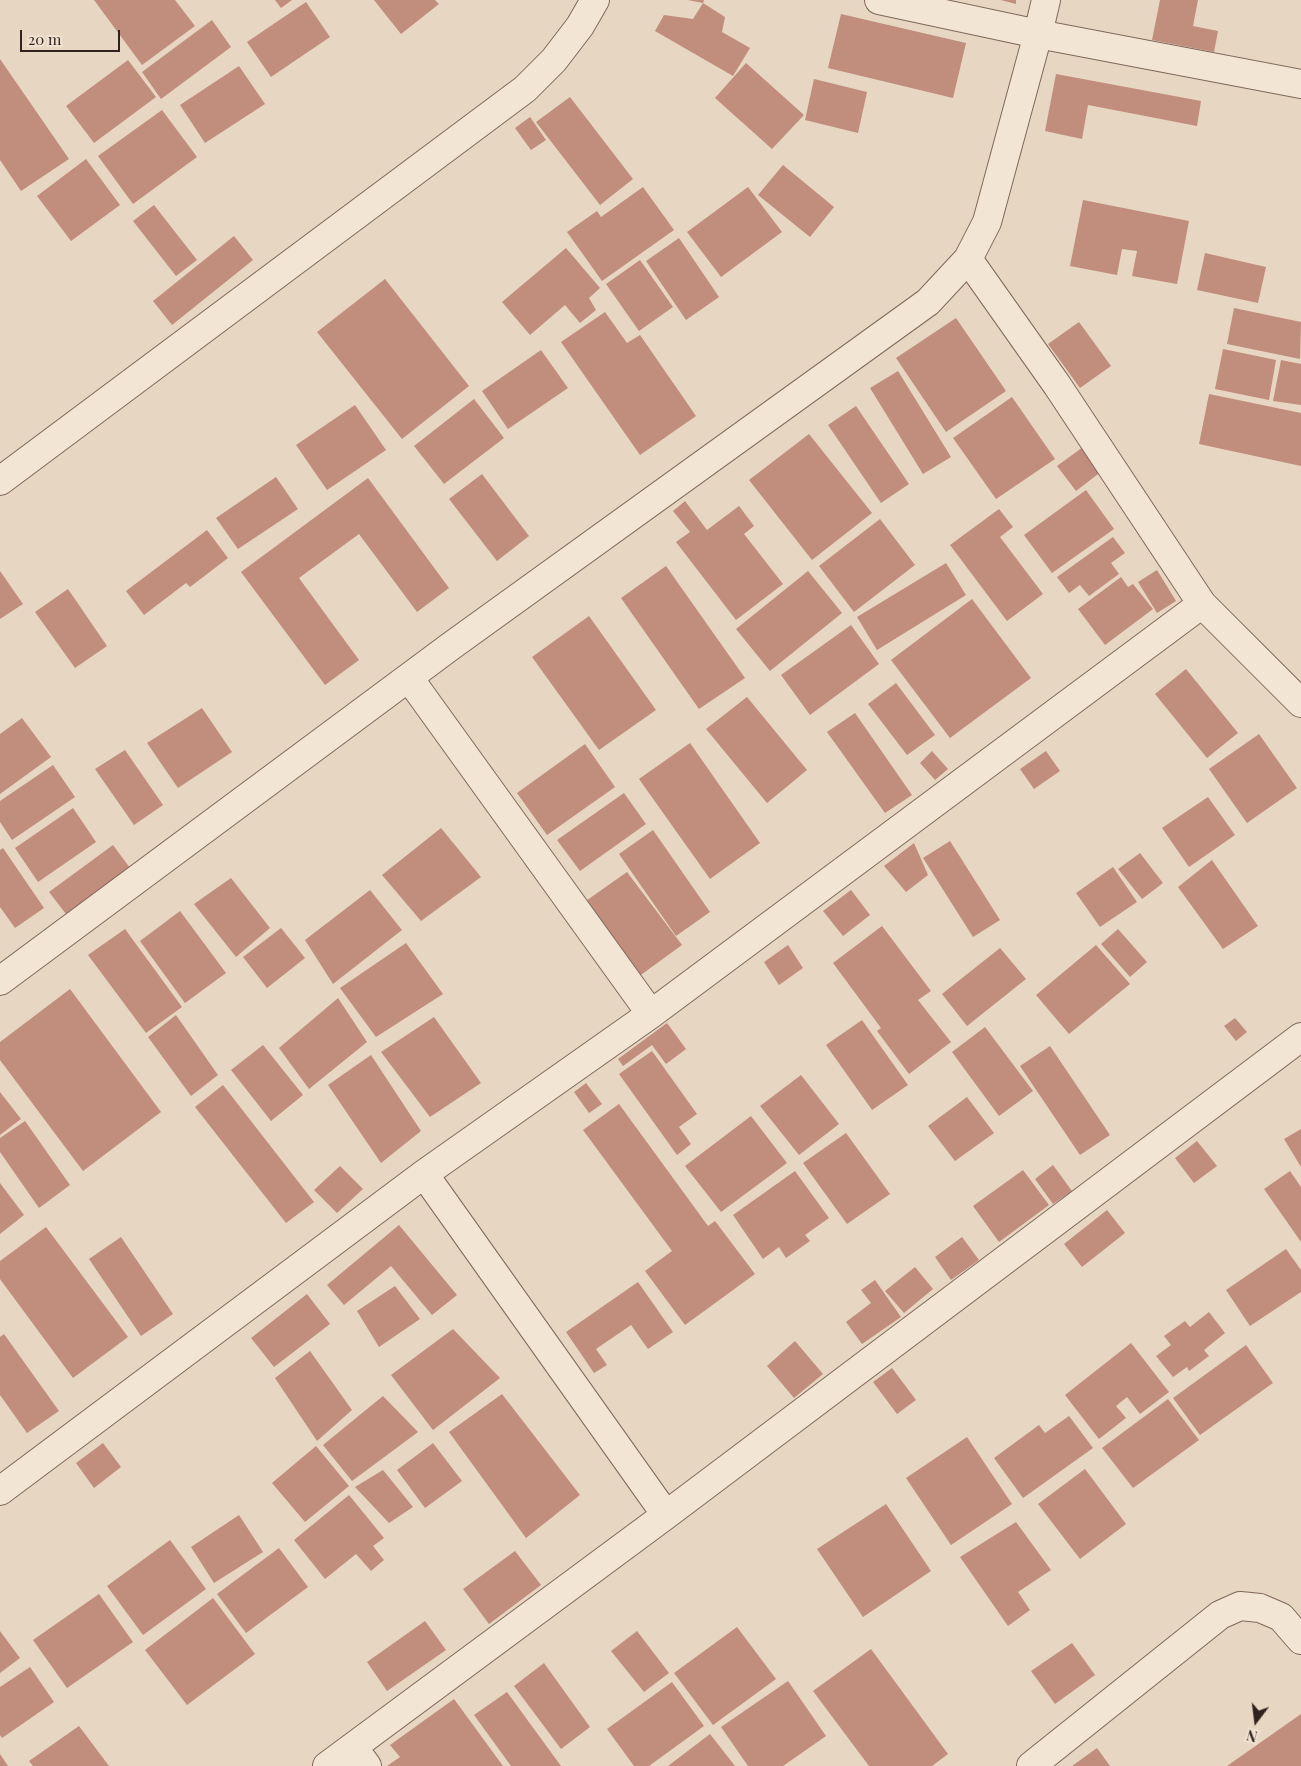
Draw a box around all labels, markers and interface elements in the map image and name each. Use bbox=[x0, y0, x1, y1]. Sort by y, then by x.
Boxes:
scale bar bbox=[22, 20, 122, 52]
text: 20 m bbox=[28, 29, 61, 49]
north arrow bbox=[1231, 1696, 1281, 1746]
text: N bbox=[1245, 1725, 1259, 1746]

